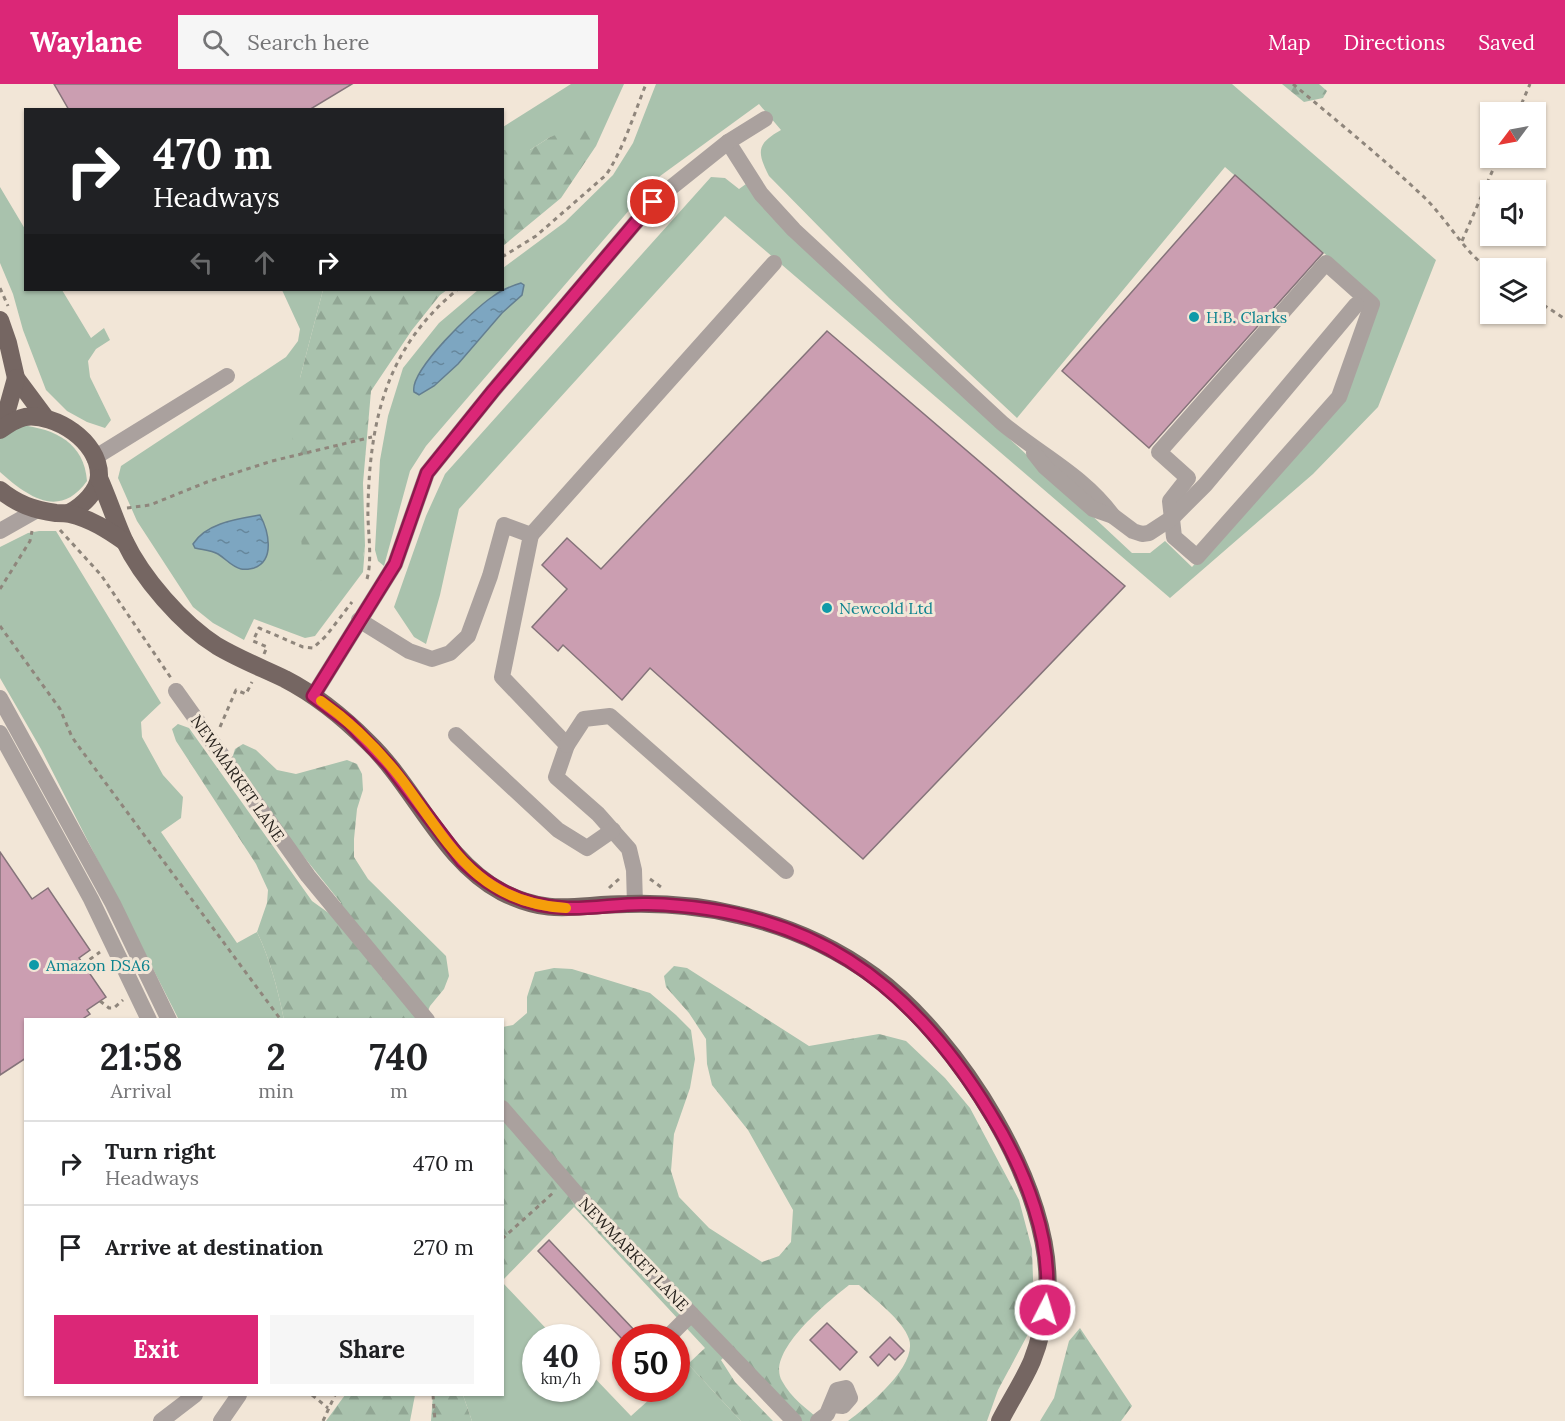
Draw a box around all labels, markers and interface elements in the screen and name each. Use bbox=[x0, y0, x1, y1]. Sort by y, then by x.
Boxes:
search box bbox=[178, 15, 598, 69]
text: Waylane bbox=[30, 24, 142, 60]
icon: search bbox=[199, 26, 232, 59]
text: Search here bbox=[247, 28, 370, 56]
text: Map bbox=[1268, 29, 1311, 56]
text: Directions bbox=[1344, 29, 1445, 56]
text: Saved bbox=[1478, 29, 1535, 56]
north arrow bbox=[1480, 102, 1546, 168]
map controls bbox=[1480, 102, 1546, 324]
text: 470 m bbox=[153, 127, 272, 181]
icon: right bbox=[54, 132, 132, 210]
pin bbox=[627, 176, 678, 227]
text: Headways bbox=[153, 180, 280, 214]
button: sound bbox=[1480, 180, 1546, 246]
icon: arrive bbox=[636, 185, 669, 218]
icon: left bbox=[185, 246, 218, 279]
icon: ahead bbox=[248, 246, 281, 279]
icon: right bbox=[311, 246, 344, 279]
button: layers bbox=[1480, 258, 1546, 324]
place label: H.B. Clarks bbox=[1206, 307, 1287, 327]
marker: H.B. Clarks bbox=[1187, 310, 1201, 324]
place label: Newcold Ltd bbox=[839, 598, 934, 618]
marker: Newcold Ltd bbox=[820, 601, 834, 615]
street label: NEWMARKET LANE bbox=[187, 711, 289, 845]
place label: Amazon DSA6 bbox=[45, 955, 150, 975]
marker: Amazon DSA6 bbox=[27, 958, 41, 972]
text: 21:58 bbox=[100, 1034, 183, 1080]
text: 2 bbox=[266, 1034, 286, 1080]
text: 740 bbox=[370, 1034, 428, 1080]
text: Arrival bbox=[111, 1078, 172, 1103]
text: min bbox=[258, 1078, 294, 1103]
text: m bbox=[390, 1078, 408, 1103]
text: Turn right bbox=[105, 1137, 216, 1165]
icon: right bbox=[54, 1147, 87, 1180]
text: 470 m bbox=[413, 1149, 474, 1177]
text: Headways bbox=[105, 1165, 199, 1190]
street label: NEWMARKET LANE bbox=[575, 1193, 693, 1315]
icon: arrive bbox=[54, 1231, 87, 1264]
text: Arrive at destination bbox=[105, 1233, 323, 1261]
text: 270 m bbox=[413, 1233, 474, 1261]
position arrow bbox=[1013, 1278, 1077, 1342]
button: Exit bbox=[54, 1315, 258, 1384]
button: Share bbox=[270, 1315, 474, 1384]
speed limit sign: 50 bbox=[612, 1324, 690, 1402]
text: 40 bbox=[543, 1337, 579, 1375]
text: km/h bbox=[541, 1369, 581, 1388]

